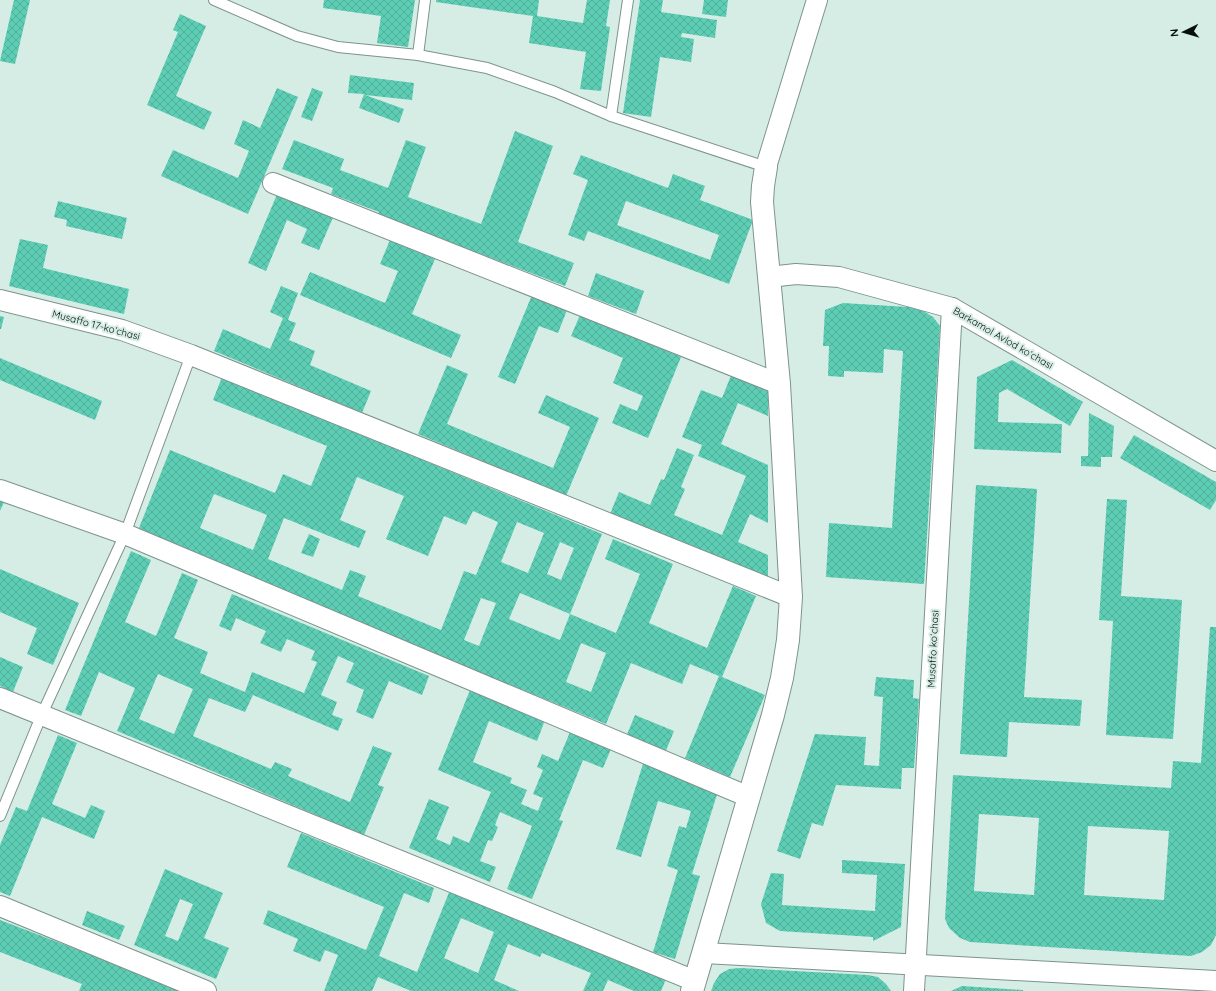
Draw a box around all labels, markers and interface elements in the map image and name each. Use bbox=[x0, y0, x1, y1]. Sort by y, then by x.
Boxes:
north arrow bbox=[1164, 12, 1204, 52]
text: N bbox=[1167, 28, 1181, 38]
street label: Barkamol Avlod koʻchasi bbox=[951, 304, 1055, 372]
street label: Musaffo 17-koʻchasi bbox=[51, 307, 141, 343]
street label: Musaffo koʻchasi bbox=[924, 610, 942, 688]

